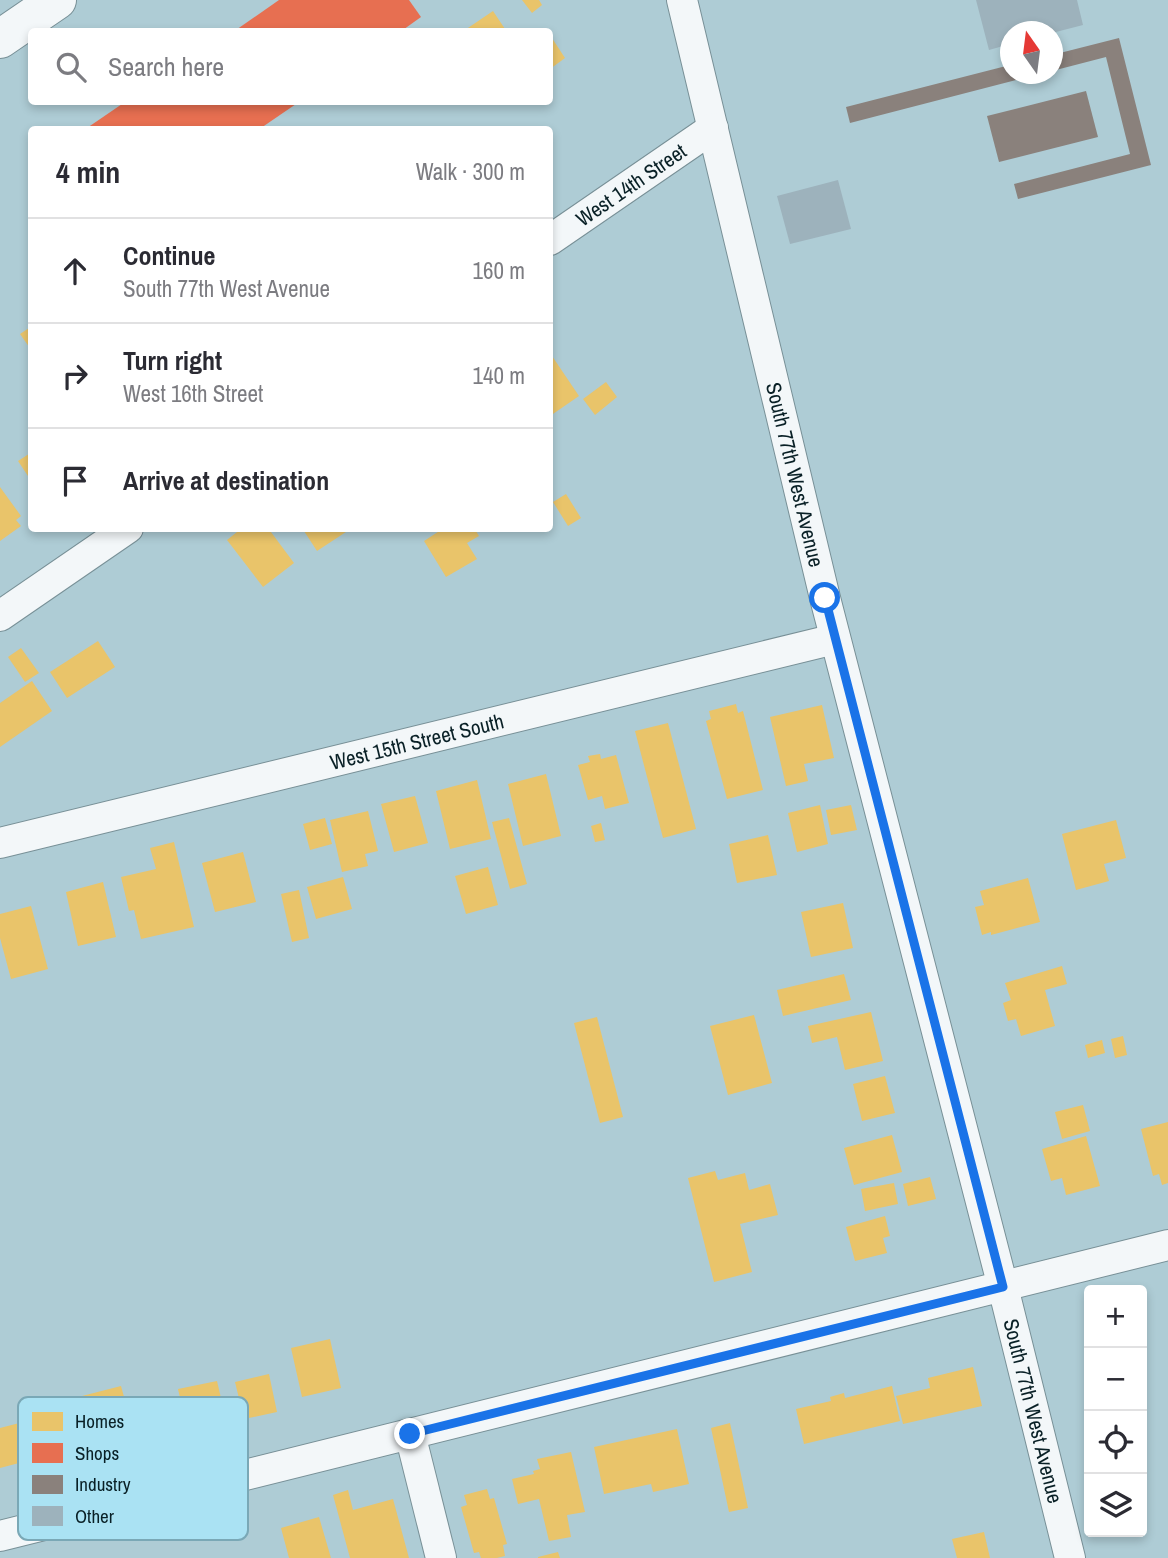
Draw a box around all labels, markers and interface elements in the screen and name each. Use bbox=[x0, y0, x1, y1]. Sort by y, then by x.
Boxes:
north arrow bbox=[1000, 21, 1063, 84]
search box bbox=[28, 28, 553, 105]
icon: search bbox=[52, 48, 90, 86]
text: Search here bbox=[108, 49, 224, 84]
street label: West 14th Street bbox=[570, 136, 692, 233]
text: 4 min bbox=[56, 152, 120, 192]
text: Walk · 300 m bbox=[416, 156, 525, 187]
text: Continue bbox=[123, 238, 215, 273]
icon: ahead bbox=[56, 252, 94, 290]
text: 160 m bbox=[473, 255, 525, 286]
text: South 77th West Avenue bbox=[123, 273, 330, 304]
text: Turn right bbox=[123, 343, 222, 378]
icon: right bbox=[56, 357, 94, 395]
text: 140 m bbox=[473, 360, 525, 391]
text: West 16th Street bbox=[123, 378, 263, 409]
street label: South 77th West Avenue bbox=[759, 379, 832, 570]
icon: arrive bbox=[56, 462, 94, 500]
text: Arrive at destination bbox=[123, 463, 329, 498]
route start bbox=[809, 582, 840, 613]
street label: West 15th Street South bbox=[327, 706, 507, 776]
map controls bbox=[1084, 1285, 1147, 1537]
button: + bbox=[1084, 1285, 1147, 1348]
street label: South 77th West Avenue bbox=[997, 1316, 1070, 1506]
button: − bbox=[1084, 1348, 1147, 1411]
legend bbox=[18, 1397, 248, 1540]
text: Homes bbox=[75, 1408, 125, 1434]
button: locate bbox=[1084, 1411, 1147, 1474]
route end bbox=[394, 1418, 425, 1449]
text: Shops bbox=[75, 1440, 119, 1466]
text: Industry bbox=[75, 1471, 131, 1497]
button: layers bbox=[1084, 1474, 1147, 1537]
text: Other bbox=[75, 1503, 115, 1529]

